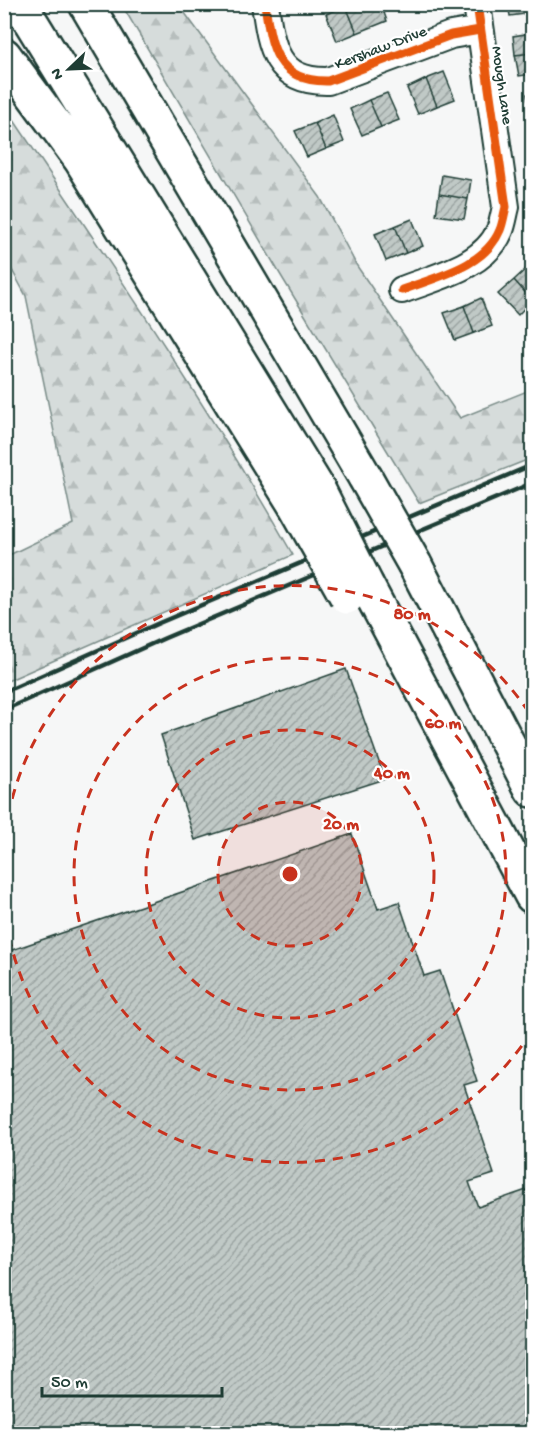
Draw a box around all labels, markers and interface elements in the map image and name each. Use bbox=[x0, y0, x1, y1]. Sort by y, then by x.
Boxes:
street label: Kershaw Drive bbox=[332, 23, 431, 76]
north arrow bbox=[39, 39, 99, 99]
street label: Mough Lane bbox=[486, 45, 516, 127]
text: N bbox=[47, 64, 69, 82]
text: 80 m bbox=[393, 605, 431, 626]
text: 60 m bbox=[425, 714, 461, 735]
text: 40 m bbox=[373, 764, 410, 785]
text: 20 m bbox=[323, 815, 359, 836]
centre of rings bbox=[280, 864, 300, 884]
scale bar bbox=[42, 1360, 222, 1398]
text: 50 m bbox=[51, 1373, 88, 1394]

